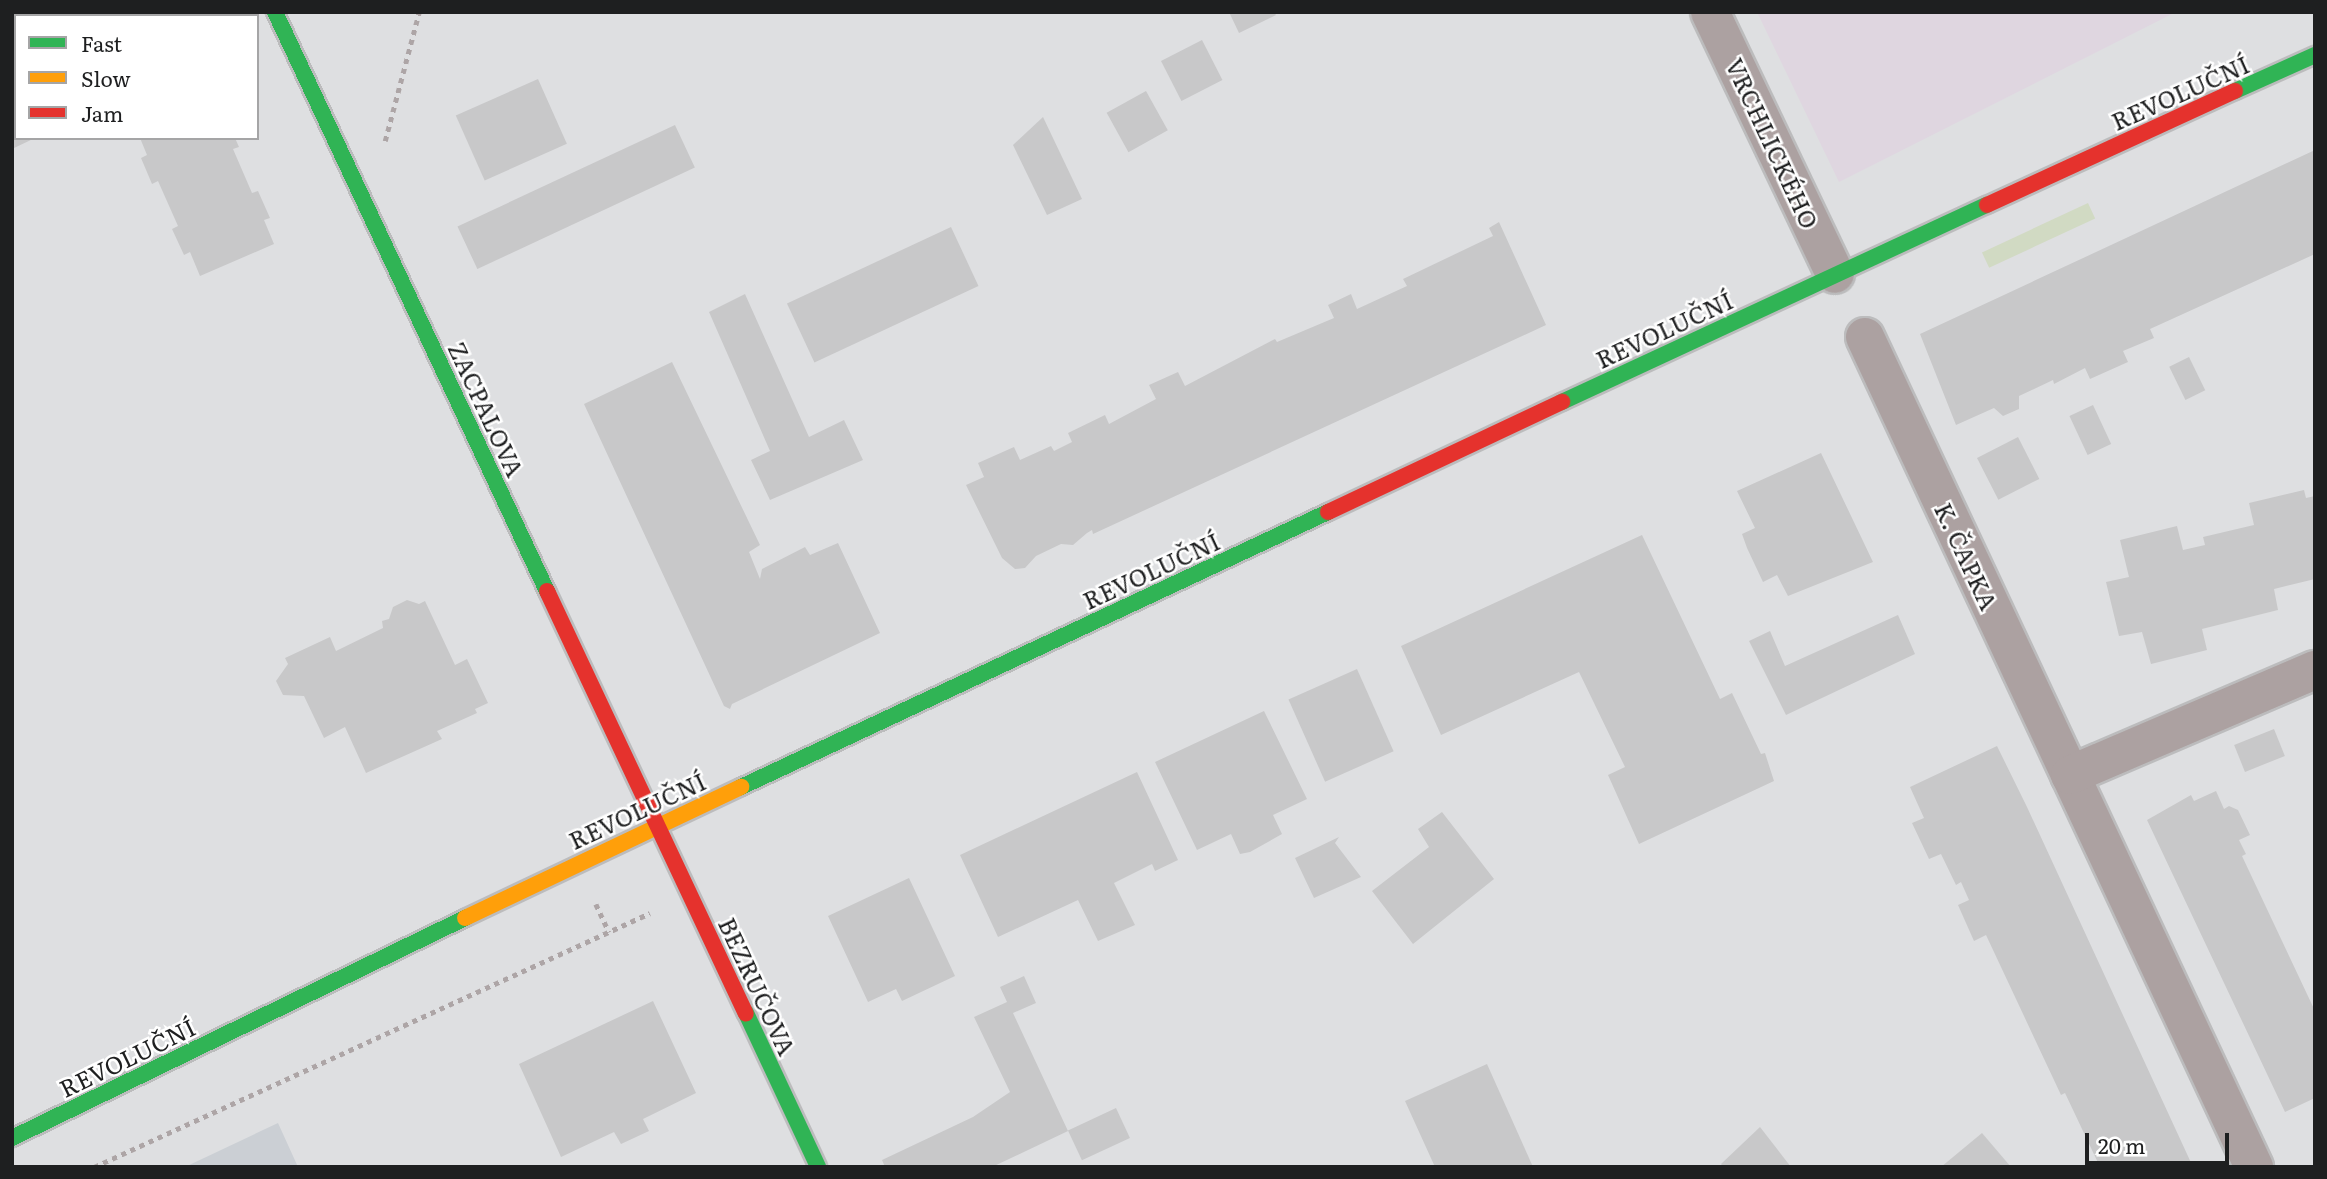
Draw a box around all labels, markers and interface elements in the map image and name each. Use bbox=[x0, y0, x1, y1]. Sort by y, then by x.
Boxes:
legend bbox=[14, 14, 259, 140]
text: Fast bbox=[81, 27, 122, 58]
street label: REVOLUČNÍ bbox=[2107, 49, 2253, 135]
street label: VRCHLICKÉHO bbox=[1721, 53, 1825, 233]
text: Slow bbox=[81, 62, 131, 93]
text: Jam bbox=[81, 97, 123, 128]
street label: REVOLUČNÍ bbox=[1591, 285, 1737, 373]
street label: ZACPALOVA bbox=[443, 337, 531, 481]
street label: K. ČAPKA bbox=[1930, 498, 2004, 614]
street label: REVOLUČNÍ bbox=[1078, 526, 1224, 614]
street label: REVOLUČNÍ bbox=[564, 766, 710, 854]
street label: BEZRUČOVA bbox=[714, 913, 802, 1059]
street label: REVOLUČNÍ bbox=[54, 1012, 200, 1102]
scale bar bbox=[2089, 1120, 2232, 1164]
text: 20 m bbox=[2098, 1129, 2145, 1160]

